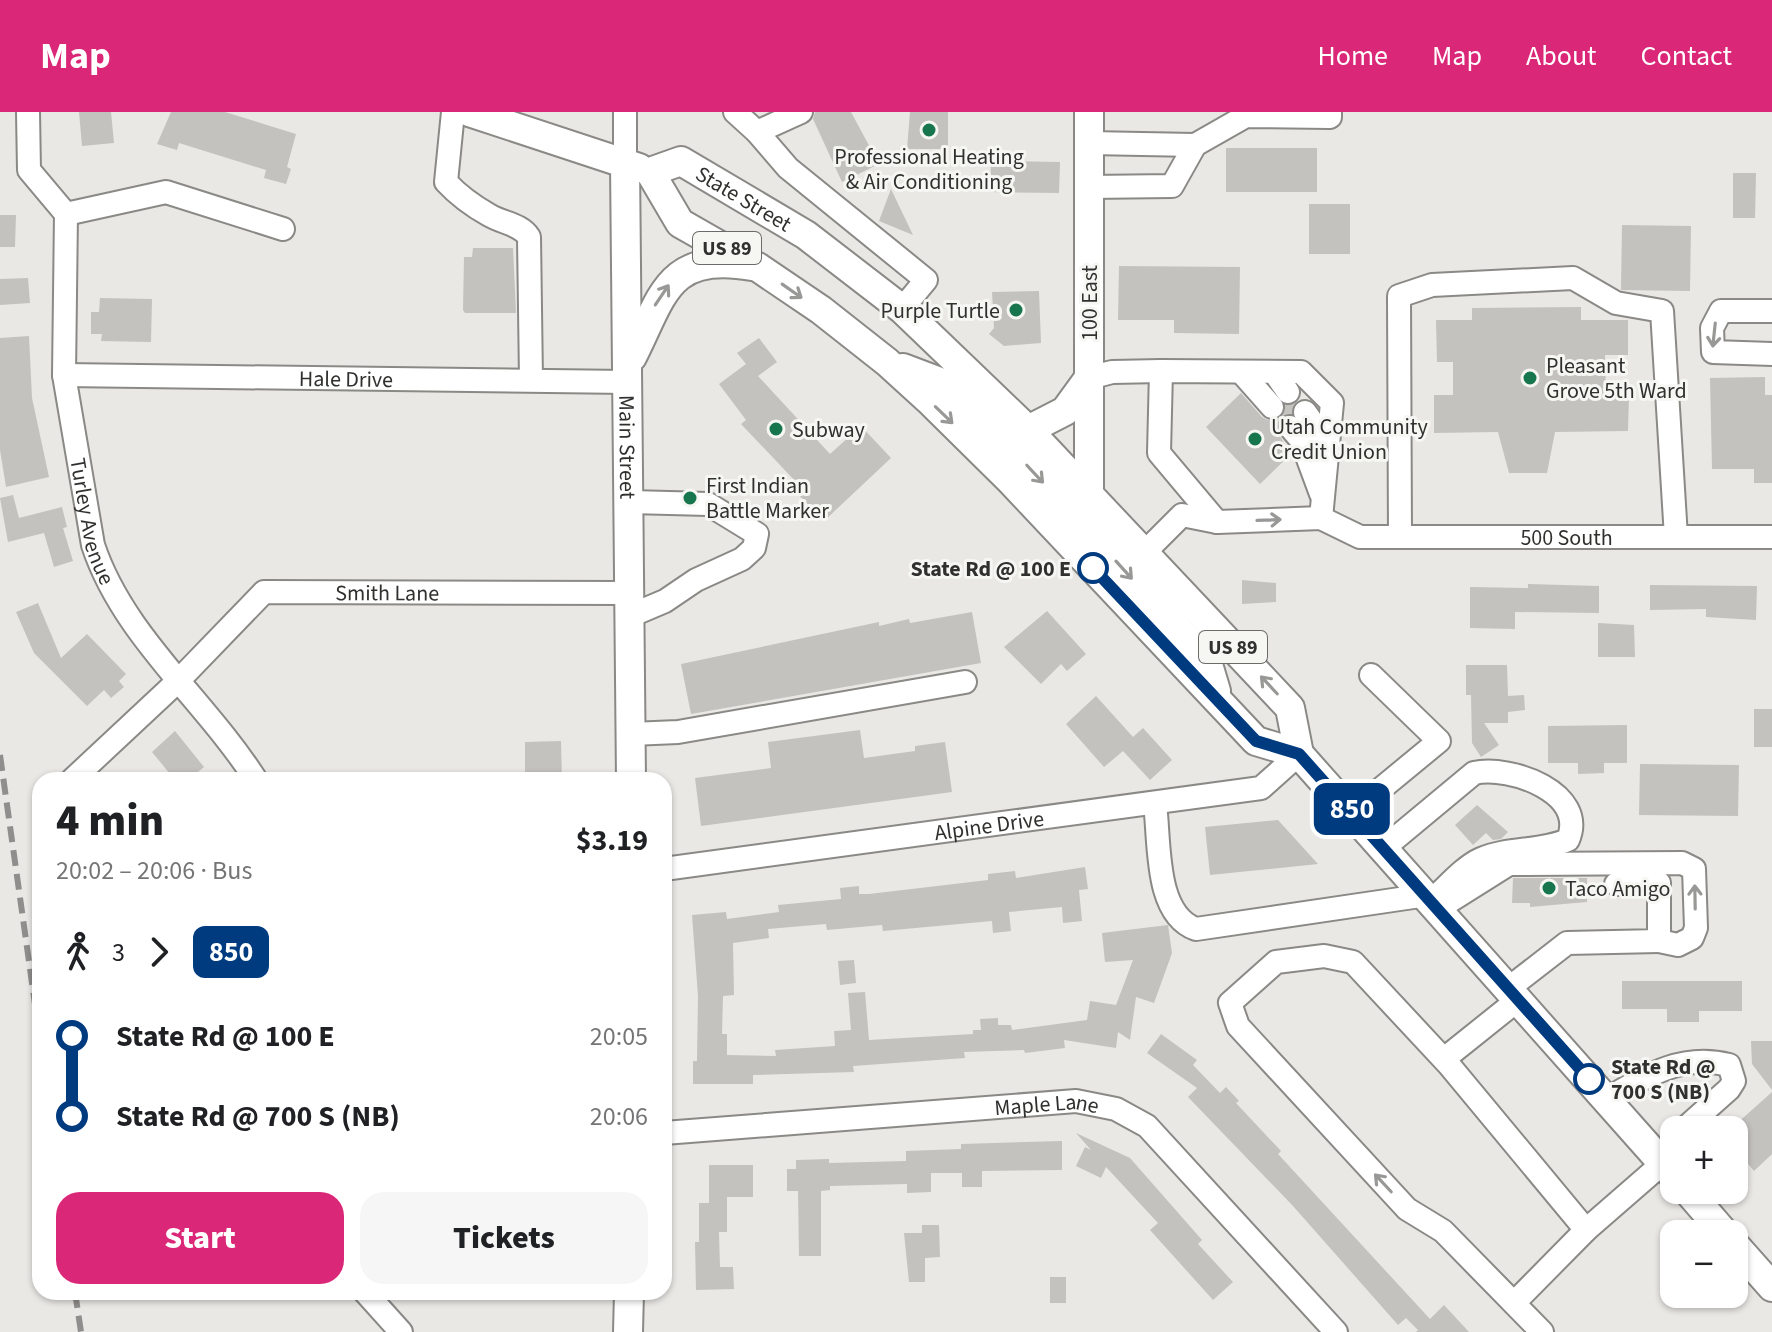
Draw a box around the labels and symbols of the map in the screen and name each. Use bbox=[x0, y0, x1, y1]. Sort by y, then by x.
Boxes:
marker: Professional Heating & Air Conditioning bbox=[920, 121, 938, 139]
place label: Professional Heating & Air Conditioning bbox=[834, 141, 1024, 198]
street label: State Street bbox=[689, 158, 798, 240]
road number: US 89 bbox=[693, 232, 761, 264]
street label: 100 East bbox=[1074, 264, 1106, 341]
one-way arrow bbox=[781, 283, 803, 299]
one-way arrow bbox=[654, 284, 670, 306]
place label: Purple Turtle bbox=[880, 295, 1000, 327]
marker: Purple Turtle bbox=[1007, 301, 1025, 319]
one-way arrow bbox=[1706, 322, 1721, 348]
place label: Pleasant Grove 5th Ward bbox=[1546, 350, 1687, 407]
street label: Hale Drive bbox=[299, 363, 393, 396]
marker: Pleasant Grove 5th Ward bbox=[1521, 369, 1539, 387]
street label: Main Street bbox=[610, 395, 643, 500]
one-way arrow bbox=[934, 406, 954, 425]
place label: Utah Community Credit Union bbox=[1271, 411, 1428, 468]
place label: Subway bbox=[792, 414, 865, 446]
marker: Subway bbox=[767, 420, 785, 438]
marker: Utah Community Credit Union bbox=[1246, 430, 1264, 448]
street label: Turley Avenue bbox=[61, 455, 123, 591]
one-way arrow bbox=[1026, 464, 1045, 484]
place label: First Indian Battle Marker bbox=[706, 470, 829, 527]
marker: First Indian Battle Marker bbox=[681, 489, 699, 507]
one-way arrow bbox=[1255, 512, 1282, 527]
street label: 500 South bbox=[1520, 522, 1613, 554]
place label: State Rd @ 100 E bbox=[911, 553, 1071, 585]
marker: State Rd @ 100 E bbox=[1078, 553, 1108, 583]
one-way arrow bbox=[1114, 559, 1132, 579]
street label: Smith Lane bbox=[335, 577, 439, 609]
road number: US 89 bbox=[1199, 631, 1267, 663]
one-way arrow bbox=[1260, 676, 1279, 695]
line badge: 850 bbox=[1306, 783, 1398, 835]
street label: Alpine Drive bbox=[932, 803, 1046, 849]
place label: Taco Amigo bbox=[1565, 873, 1670, 905]
marker: Taco Amigo bbox=[1540, 879, 1558, 897]
one-way arrow bbox=[1687, 884, 1703, 911]
place label: State Rd @ 700 S (NB) bbox=[1611, 1051, 1716, 1108]
marker: State Rd @ 700 S (NB) bbox=[1574, 1064, 1604, 1094]
street label: Maple Lane bbox=[993, 1086, 1102, 1124]
one-way arrow bbox=[1373, 1173, 1392, 1193]

